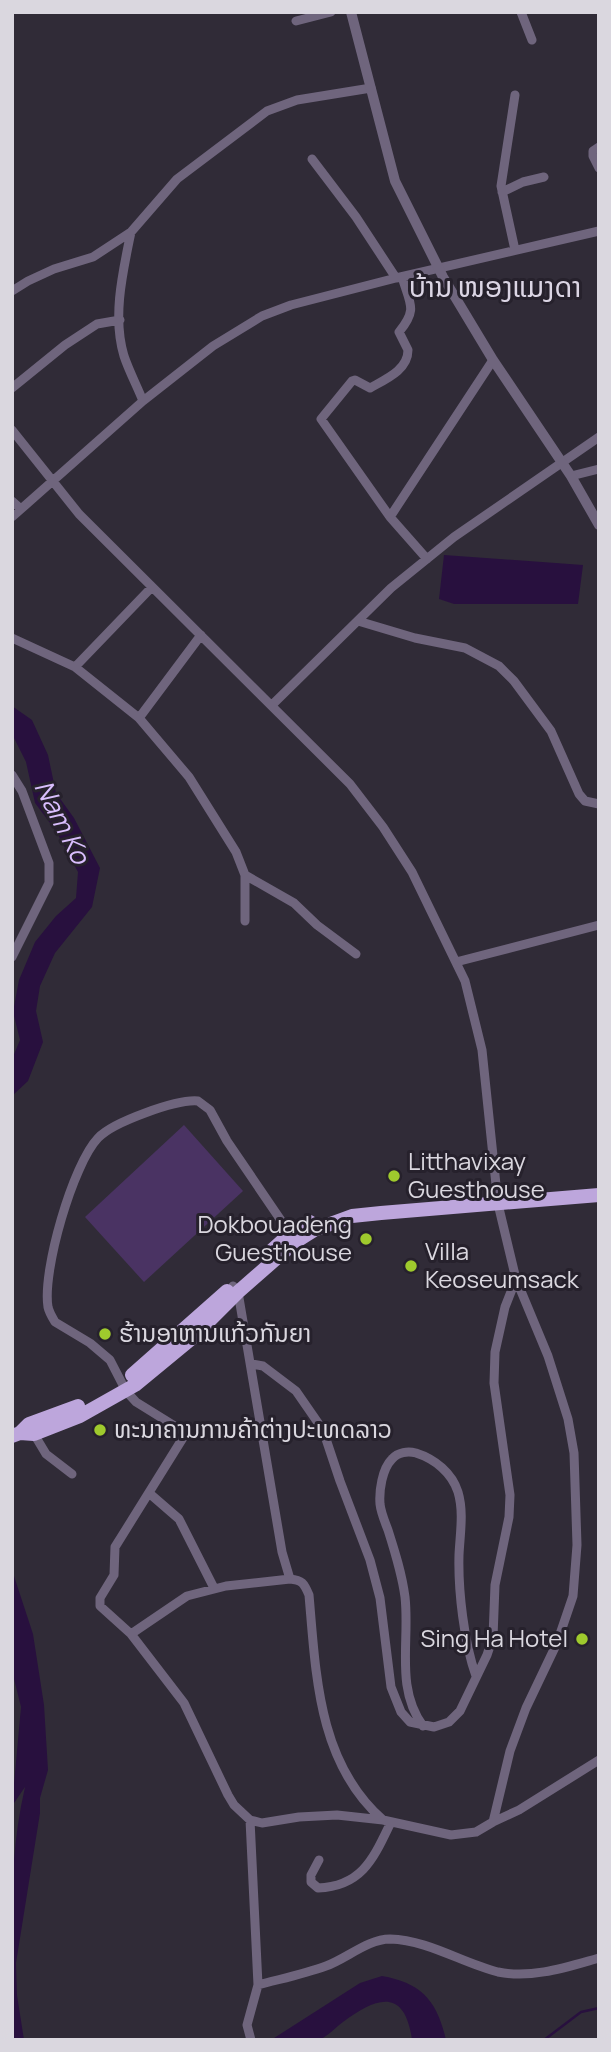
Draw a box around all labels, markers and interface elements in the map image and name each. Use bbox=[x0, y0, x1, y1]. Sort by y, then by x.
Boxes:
district label: ບ້ານ ໜອງແມງດາ bbox=[409, 267, 581, 305]
water label: Nam Ko bbox=[27, 774, 100, 871]
place label: Litthavixay Guesthouse bbox=[408, 1144, 545, 1205]
marker: Litthavixay Guesthouse bbox=[386, 1168, 402, 1184]
place label: Dokbouadeng Guesthouse bbox=[197, 1207, 352, 1268]
marker: Dokbouadeng Guesthouse bbox=[358, 1231, 374, 1247]
place label: Villa Keoseumsack bbox=[425, 1234, 580, 1295]
marker: Villa Keoseumsack bbox=[403, 1258, 419, 1274]
place label: ຮ້ານອາຫານແກ້ວກັນຍາ bbox=[119, 1316, 311, 1349]
marker: ຮ້ານອາຫານແກ້ວກັນຍາ bbox=[97, 1326, 113, 1342]
place label: ທະນາຄານການຄ້າຕ່າງປະເທດລາວ bbox=[114, 1412, 392, 1445]
marker: ທະນາຄານການຄ້າຕ່າງປະເທດລາວ bbox=[92, 1422, 108, 1438]
place label: Sing Ha Hotel bbox=[420, 1621, 568, 1654]
marker: Sing Ha Hotel bbox=[574, 1631, 590, 1647]

